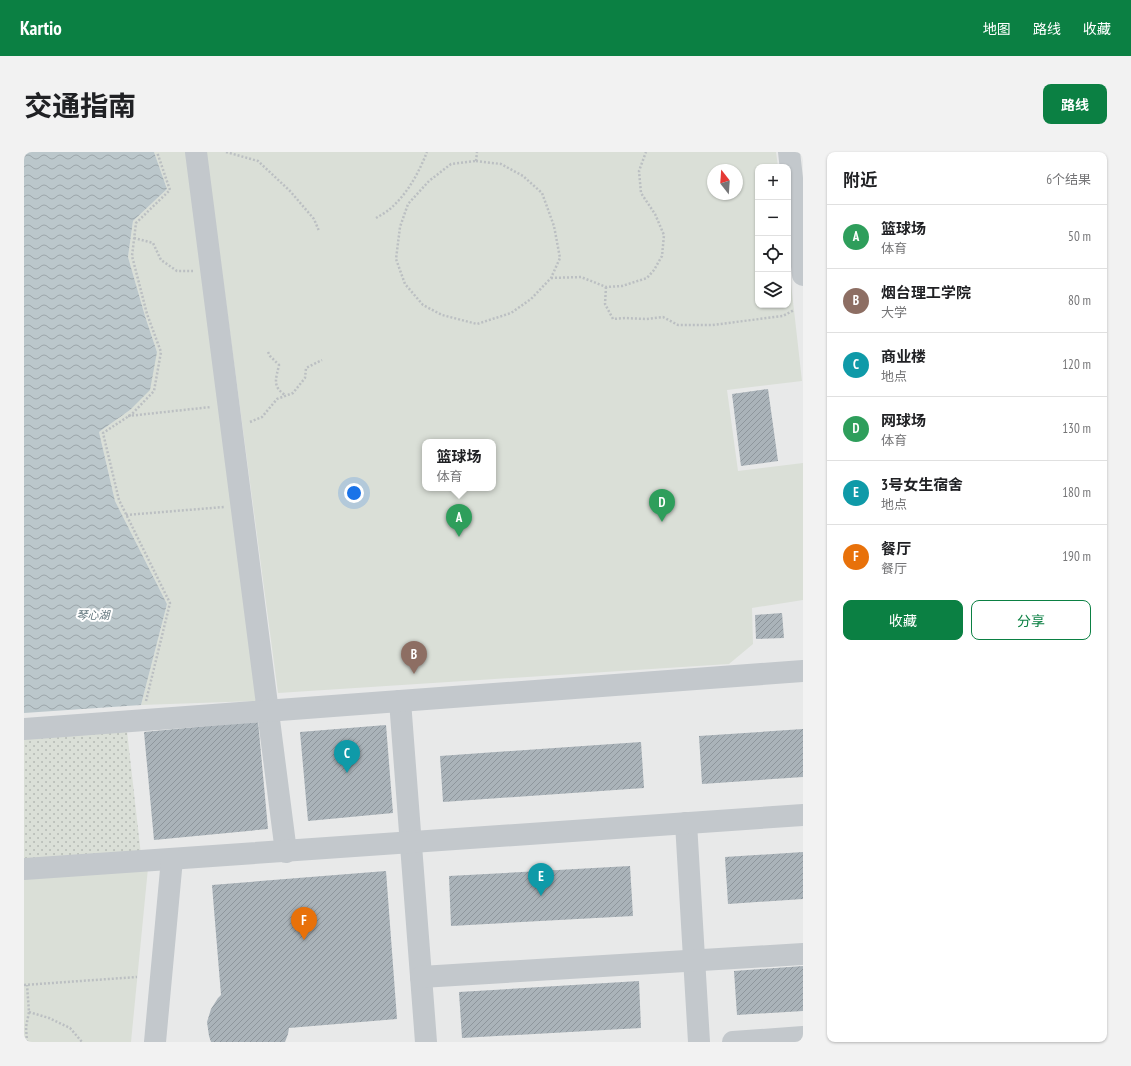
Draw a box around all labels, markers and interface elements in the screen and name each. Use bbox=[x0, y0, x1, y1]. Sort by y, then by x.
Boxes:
text: Kartio bbox=[20, 16, 62, 40]
text: 地图 bbox=[983, 20, 1011, 38]
text: 路线 bbox=[1033, 20, 1061, 38]
text: 收藏 bbox=[1083, 20, 1111, 38]
button: 路线 bbox=[1043, 84, 1107, 124]
text: 交通指南 bbox=[24, 87, 136, 124]
north arrow bbox=[707, 164, 743, 200]
map controls bbox=[755, 164, 791, 308]
button: + bbox=[755, 164, 791, 200]
text: 附近 bbox=[843, 169, 877, 191]
text: 6个结果 bbox=[1046, 171, 1091, 188]
button: − bbox=[755, 200, 791, 236]
text: 篮球场 bbox=[881, 219, 926, 238]
text: A bbox=[853, 228, 859, 245]
text: 50 m bbox=[1068, 228, 1091, 245]
button: locate bbox=[755, 236, 791, 272]
text: 体育 bbox=[881, 240, 907, 257]
button: layers bbox=[755, 272, 791, 308]
text: 烟台理工学院 bbox=[881, 283, 971, 302]
text: B bbox=[853, 292, 859, 309]
text: 80 m bbox=[1068, 292, 1091, 309]
text: 大学 bbox=[881, 304, 907, 321]
text: 商业楼 bbox=[881, 347, 926, 366]
text: C bbox=[853, 356, 859, 373]
text: 120 m bbox=[1062, 356, 1091, 373]
text: 地点 bbox=[881, 368, 907, 385]
text: 网球场 bbox=[881, 411, 926, 430]
text: D bbox=[853, 420, 859, 437]
text: 130 m bbox=[1062, 420, 1091, 437]
text: 体育 bbox=[881, 432, 907, 449]
popup bbox=[422, 439, 496, 491]
text: 篮球场 bbox=[436, 447, 482, 466]
text: 体育 bbox=[436, 468, 463, 485]
text: 3号女生宿舍 bbox=[881, 475, 963, 494]
your location bbox=[344, 483, 364, 503]
text: E bbox=[853, 484, 859, 501]
text: 180 m bbox=[1062, 484, 1091, 501]
pin: D bbox=[649, 489, 675, 522]
text: 地点 bbox=[881, 496, 907, 513]
pin: A bbox=[446, 504, 472, 537]
text: 餐厅 bbox=[881, 539, 911, 558]
text: F bbox=[853, 548, 859, 565]
text: 190 m bbox=[1062, 548, 1091, 565]
text: 餐厅 bbox=[881, 560, 907, 577]
button: 收藏 bbox=[843, 600, 963, 640]
button: 分享 bbox=[971, 600, 1091, 640]
water label: 琴心湖 bbox=[77, 608, 111, 622]
pin: B bbox=[401, 641, 427, 674]
pin: C bbox=[334, 740, 360, 773]
pin: E bbox=[528, 863, 554, 896]
pin: F bbox=[291, 907, 317, 940]

